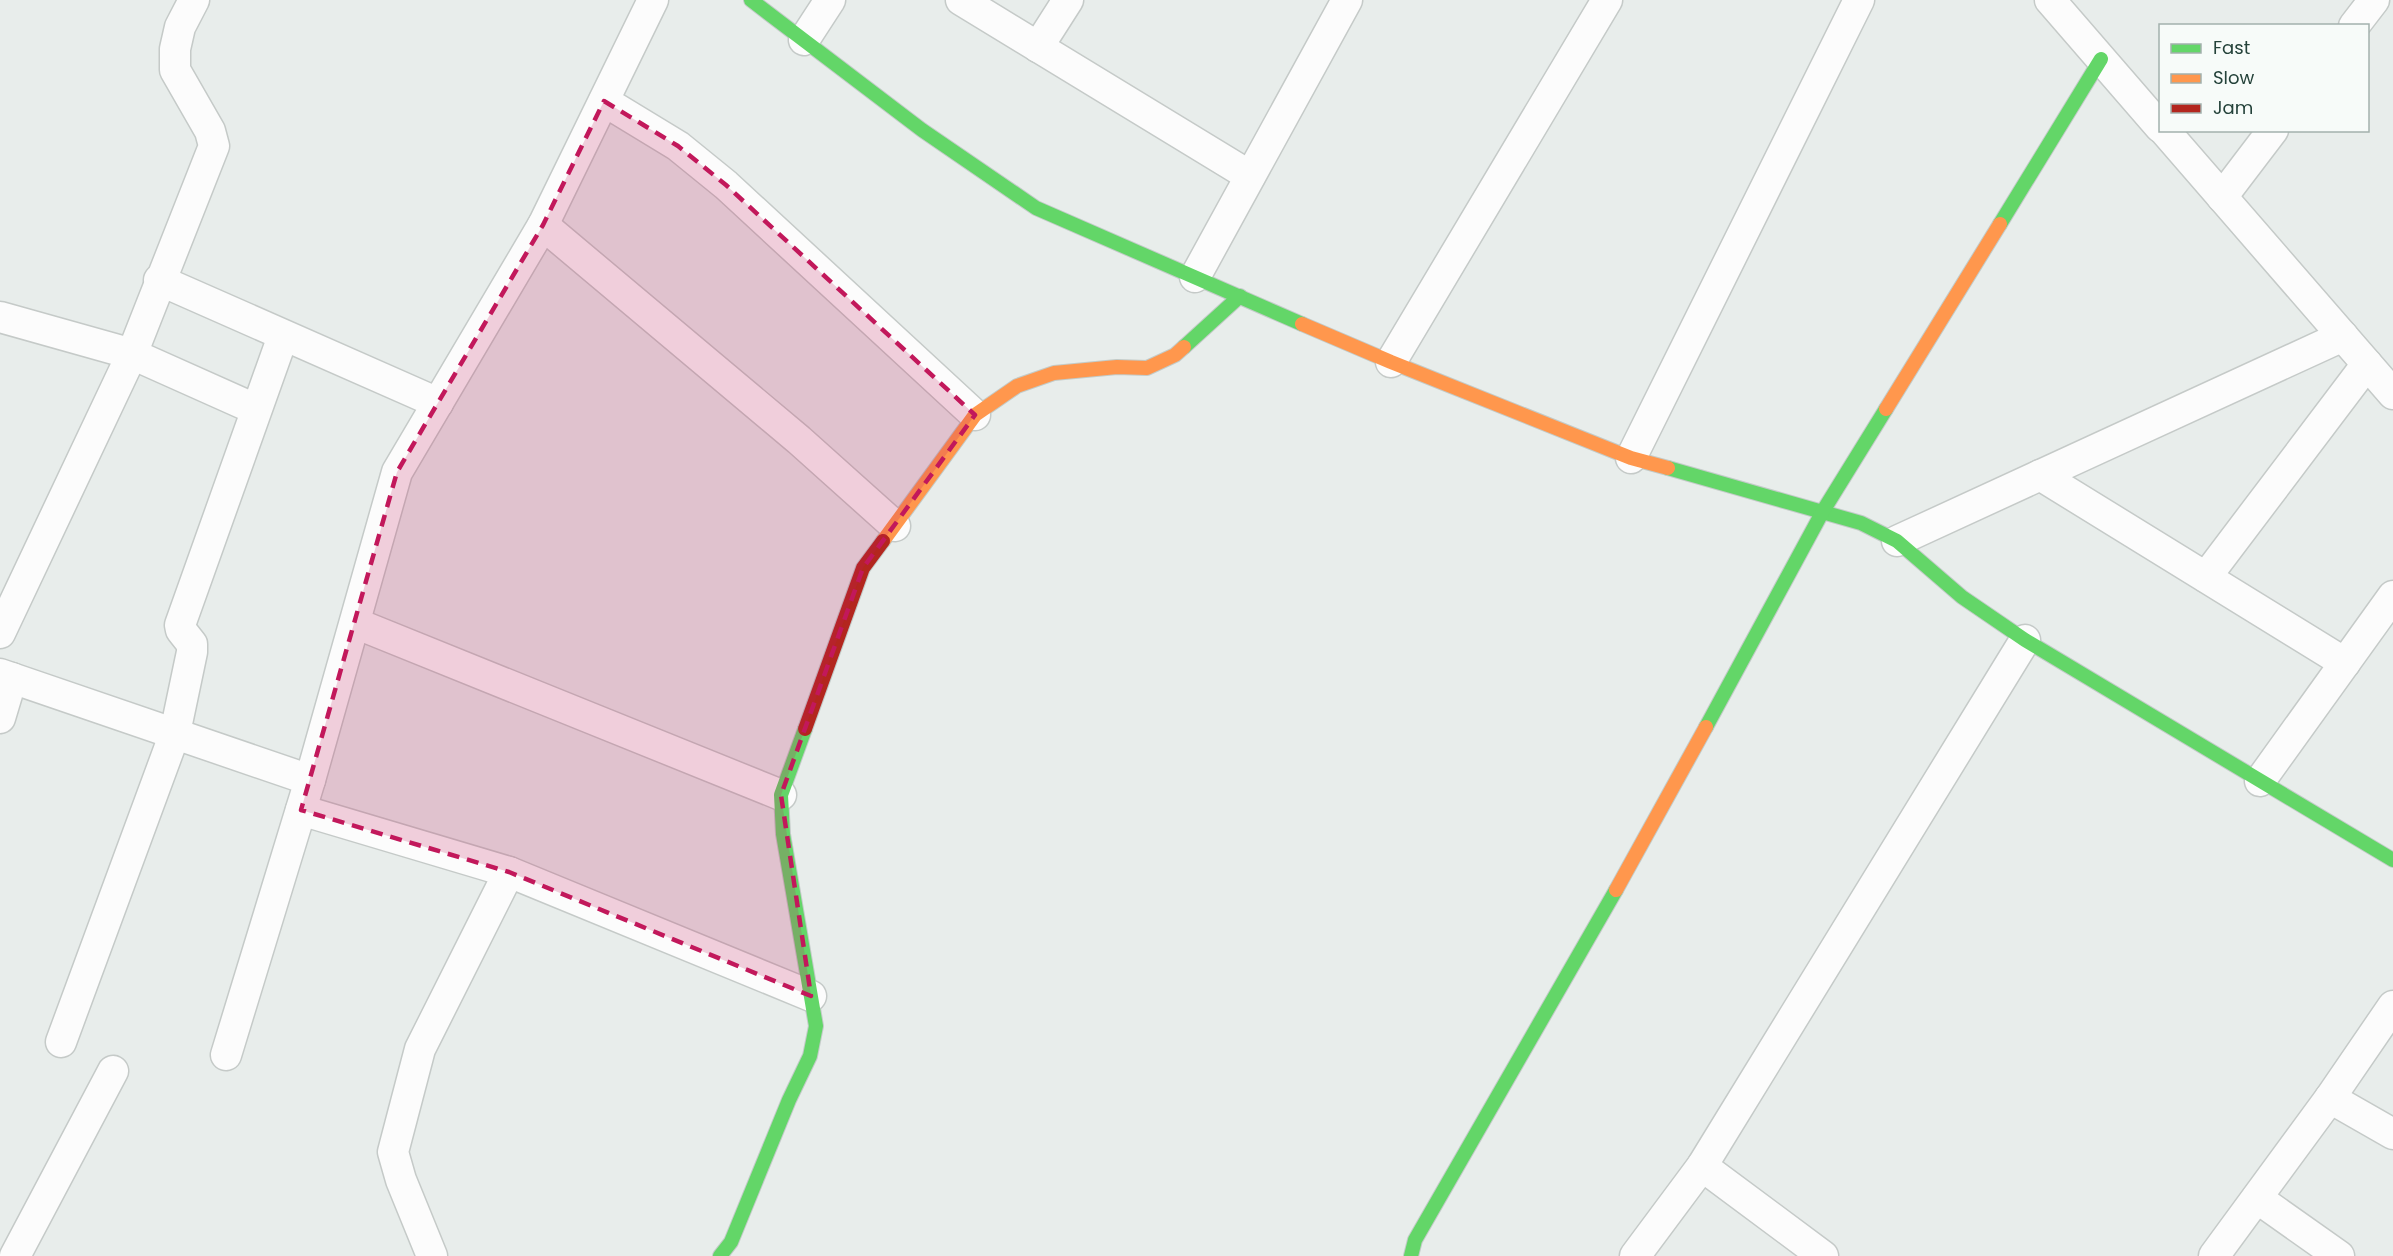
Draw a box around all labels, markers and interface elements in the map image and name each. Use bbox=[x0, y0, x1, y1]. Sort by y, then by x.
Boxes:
legend bbox=[2159, 24, 2369, 132]
text: Fast bbox=[2213, 35, 2250, 60]
text: Slow bbox=[2213, 65, 2255, 90]
text: Jam bbox=[2213, 95, 2253, 120]

